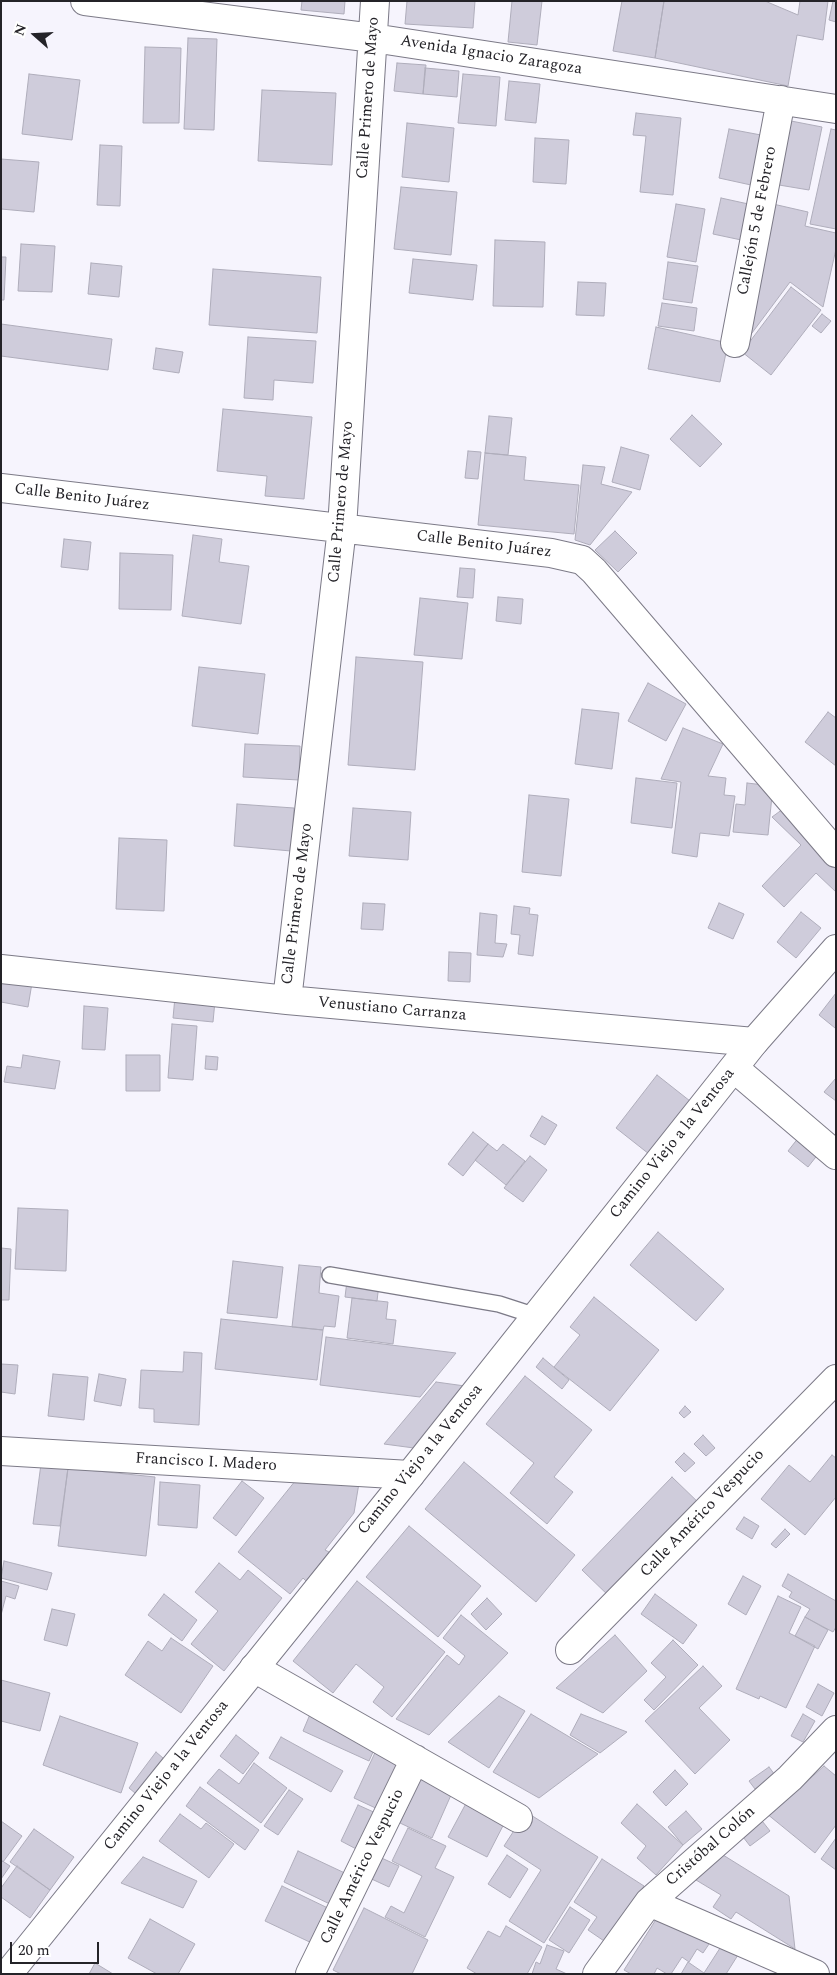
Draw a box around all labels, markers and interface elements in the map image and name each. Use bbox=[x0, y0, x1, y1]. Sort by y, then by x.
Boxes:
north arrow bbox=[10, 10, 60, 60]
street label: Calle Primero de Mayo bbox=[354, 16, 384, 180]
text: N bbox=[9, 21, 32, 39]
street label: Avenida Ignacio Zaragoza bbox=[399, 32, 583, 80]
street label: Callejón 5 de Febrero bbox=[734, 145, 782, 297]
street label: Calle Primero de Mayo bbox=[325, 420, 359, 584]
street label: Calle Benito Juárez bbox=[13, 480, 151, 516]
street label: Calle Benito Juárez bbox=[415, 527, 553, 563]
street label: Calle Primero de Mayo bbox=[279, 822, 317, 986]
street label: Venustiano Carranza bbox=[317, 994, 467, 1026]
street label: Camino Viejo a la Ventosa bbox=[606, 1065, 740, 1223]
street label: Camino Viejo a la Ventosa bbox=[354, 1381, 488, 1539]
street label: Calle Américo Vespucio bbox=[637, 1446, 769, 1582]
street label: Francisco I. Madero bbox=[135, 1450, 277, 1476]
street label: Camino Viejo a la Ventosa bbox=[100, 1697, 234, 1855]
street label: Calle Américo Vespucio bbox=[317, 1786, 409, 1948]
street label: Cristóbal Colón bbox=[662, 1803, 760, 1891]
scale bar bbox=[12, 1932, 101, 1964]
text: 20 m bbox=[18, 1939, 50, 1962]

